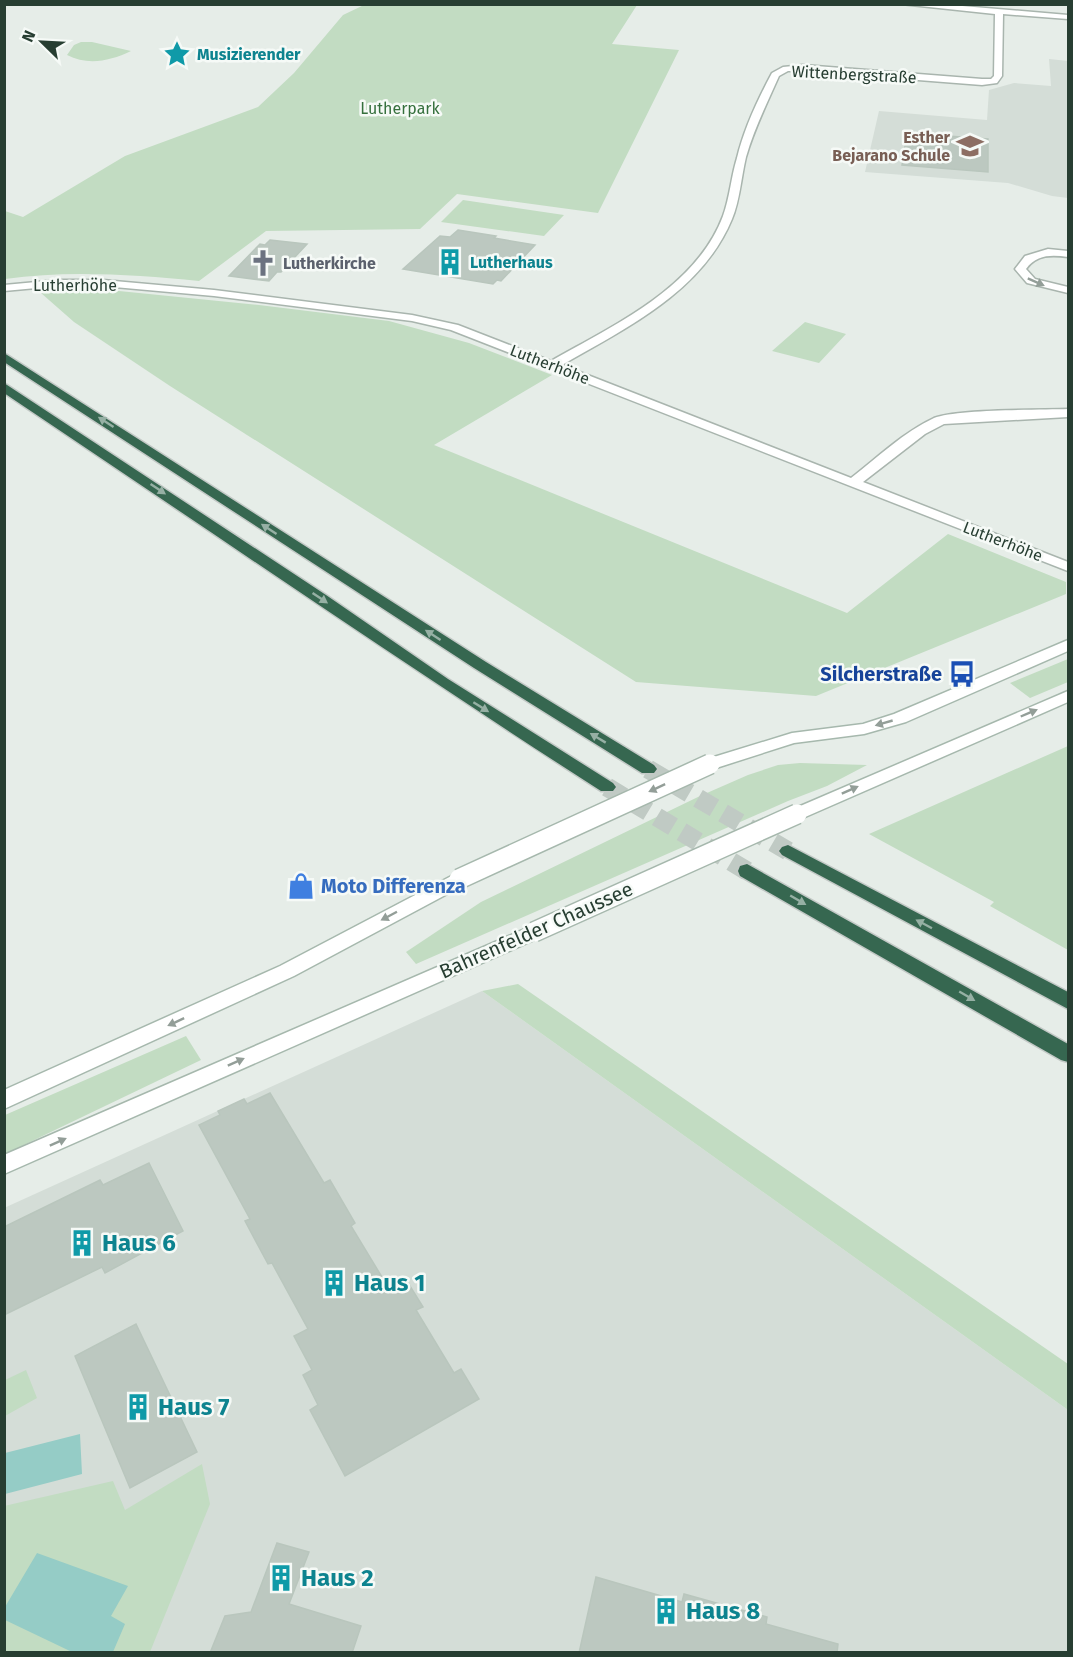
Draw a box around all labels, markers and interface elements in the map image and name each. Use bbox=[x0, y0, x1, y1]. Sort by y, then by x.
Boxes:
north arrow bbox=[12, 12, 72, 72]
text: N bbox=[18, 27, 40, 45]
place icon: Musizierender bbox=[162, 39, 192, 69]
place label: Musizierender bbox=[197, 45, 301, 64]
street label: Wittenbergstraße bbox=[791, 62, 917, 87]
park label: Lutherpark bbox=[360, 99, 441, 118]
place label: Esther Bejarano Schule bbox=[832, 128, 951, 165]
school or university icon: Esther Bejarano Schule bbox=[955, 131, 985, 161]
building icon: Lutherhaus bbox=[435, 247, 465, 277]
church icon: Lutherkirche bbox=[248, 248, 278, 278]
place label: Lutherhaus bbox=[470, 253, 553, 272]
place label: Lutherkirche bbox=[283, 254, 376, 273]
street label: Lutherhöhe bbox=[33, 276, 117, 295]
one-way arrow bbox=[1027, 277, 1045, 287]
street label: Lutherhöhe bbox=[507, 341, 592, 388]
one-way arrow bbox=[98, 416, 114, 428]
one-way arrow bbox=[149, 484, 166, 495]
street label: Lutherhöhe bbox=[960, 518, 1045, 565]
one-way arrow bbox=[261, 523, 277, 534]
one-way arrow bbox=[312, 592, 328, 603]
one-way arrow bbox=[424, 629, 441, 640]
bus stop icon: Silcherstraße bbox=[947, 659, 977, 689]
place label: Silcherstraße bbox=[820, 662, 942, 686]
one-way arrow bbox=[473, 702, 489, 713]
one-way arrow bbox=[1020, 707, 1038, 717]
one-way arrow bbox=[875, 719, 893, 728]
one-way arrow bbox=[590, 733, 606, 744]
one-way arrow bbox=[647, 783, 665, 793]
one-way arrow bbox=[842, 786, 859, 795]
shop icon: Moto Differenza bbox=[286, 871, 316, 901]
place label: Moto Differenza bbox=[321, 874, 466, 898]
street label: Bahrenfelder Chaussee bbox=[436, 877, 636, 983]
one-way arrow bbox=[790, 895, 807, 905]
one-way arrow bbox=[380, 911, 397, 921]
one-way arrow bbox=[916, 919, 933, 929]
one-way arrow bbox=[959, 991, 976, 1001]
one-way arrow bbox=[168, 1018, 185, 1027]
one-way arrow bbox=[227, 1057, 245, 1066]
one-way arrow bbox=[49, 1136, 67, 1146]
building icon: Haus 6 bbox=[67, 1228, 97, 1258]
place label: Haus 6 bbox=[102, 1229, 176, 1257]
building icon: Haus 1 bbox=[319, 1268, 349, 1298]
place label: Haus 1 bbox=[354, 1269, 425, 1297]
building icon: Haus 7 bbox=[123, 1392, 153, 1422]
place label: Haus 7 bbox=[158, 1393, 229, 1421]
building icon: Haus 2 bbox=[266, 1563, 296, 1593]
place label: Haus 2 bbox=[301, 1564, 374, 1592]
building icon: Haus 8 bbox=[651, 1596, 681, 1626]
place label: Haus 8 bbox=[686, 1597, 760, 1625]

